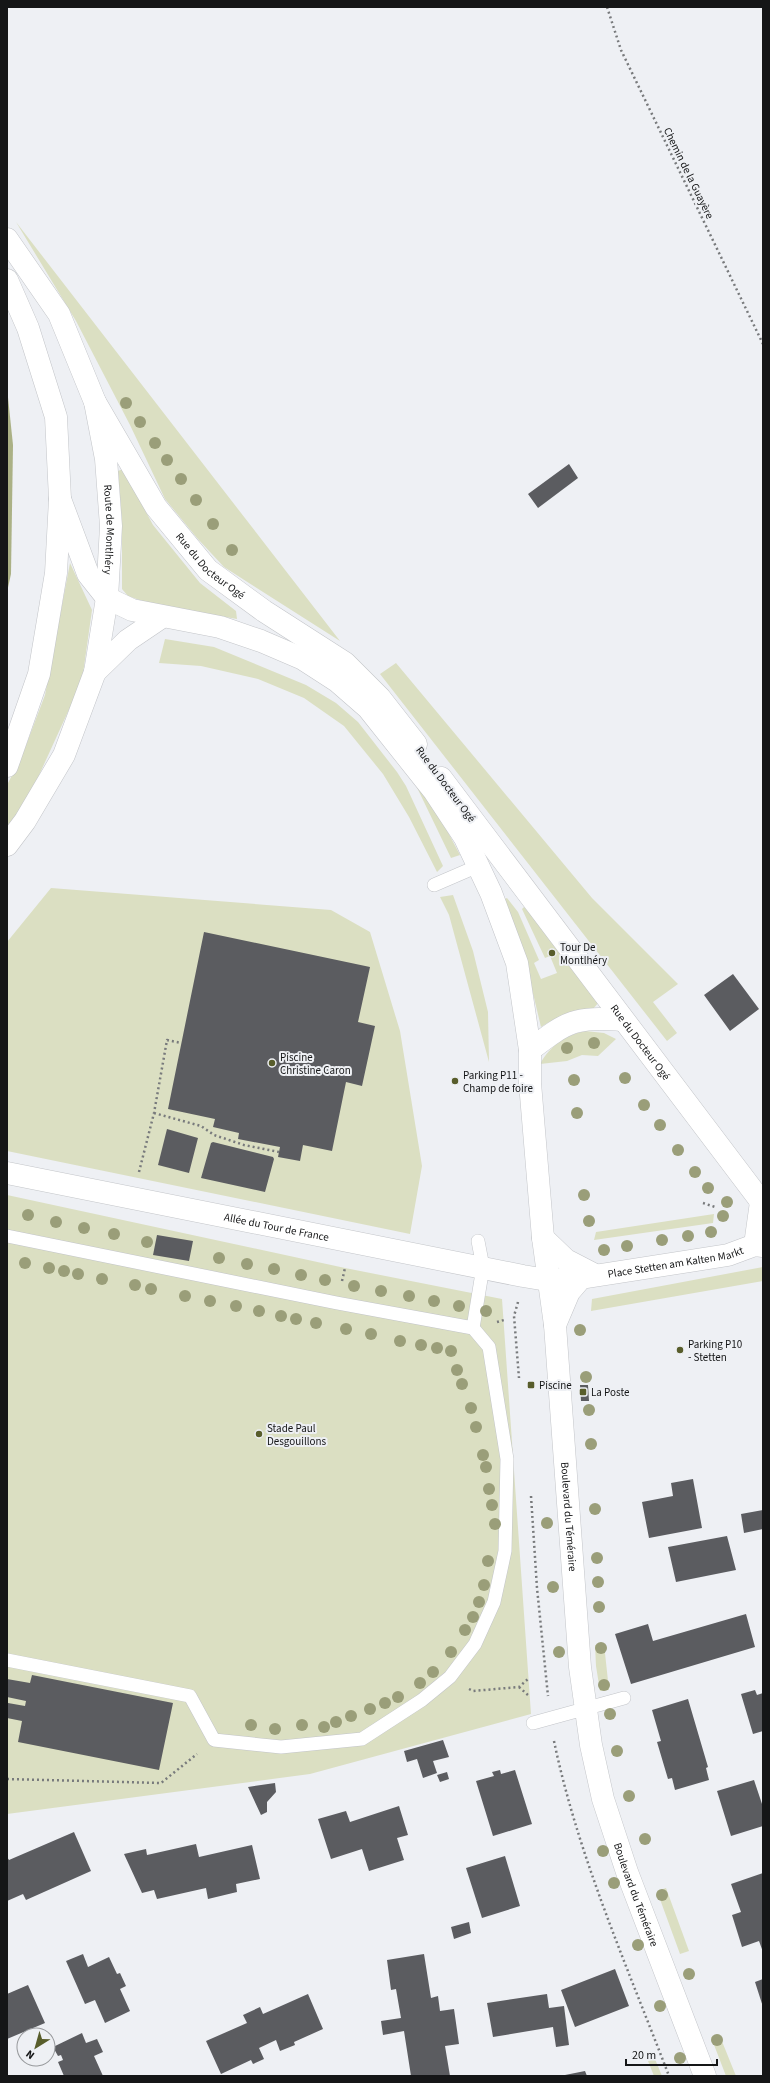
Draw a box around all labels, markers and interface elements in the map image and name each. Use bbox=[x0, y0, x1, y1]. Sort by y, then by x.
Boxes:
street label: Chemin de la Guayère bbox=[660, 125, 717, 222]
street label: Route de Montlhéry bbox=[100, 484, 118, 575]
street label: Rue du Docteur Ogé bbox=[172, 530, 248, 603]
street label: Rue du Docteur Ogé bbox=[412, 743, 479, 826]
place label: Tour De Montlhéry bbox=[560, 940, 607, 968]
marker: Tour De Montlhéry bbox=[547, 948, 557, 958]
street label: Rue du Docteur Ogé bbox=[607, 1001, 674, 1084]
place label: Piscine Christine Caron bbox=[280, 1050, 351, 1078]
marker: Piscine Christine Caron bbox=[267, 1058, 277, 1068]
place label: Parking P11 - Champ de foire bbox=[463, 1068, 533, 1096]
marker: Parking P11 - Champ de foire bbox=[450, 1076, 460, 1086]
street label: Allée du Tour de France bbox=[223, 1210, 331, 1245]
street label: Place Stetten am Kalten Markt bbox=[607, 1243, 746, 1282]
place label: Parking P10 - Stetten bbox=[688, 1337, 742, 1365]
marker: Parking P10 - Stetten bbox=[675, 1345, 685, 1355]
place label: Piscine bbox=[539, 1378, 572, 1393]
marker: Piscine bbox=[526, 1380, 536, 1390]
place label: La Poste bbox=[591, 1385, 630, 1400]
marker: La Poste bbox=[578, 1387, 588, 1397]
place label: Stade Paul Desgouillons bbox=[267, 1421, 326, 1449]
marker: Stade Paul Desgouillons bbox=[254, 1429, 264, 1439]
street label: Boulevard du Téméraire bbox=[557, 1461, 580, 1573]
street label: Boulevard du Téméraire bbox=[610, 1841, 662, 1949]
north arrow bbox=[16, 2027, 56, 2067]
scale bar bbox=[626, 2041, 717, 2067]
text: N bbox=[23, 2046, 38, 2063]
text: 20 m bbox=[632, 2047, 656, 2064]

